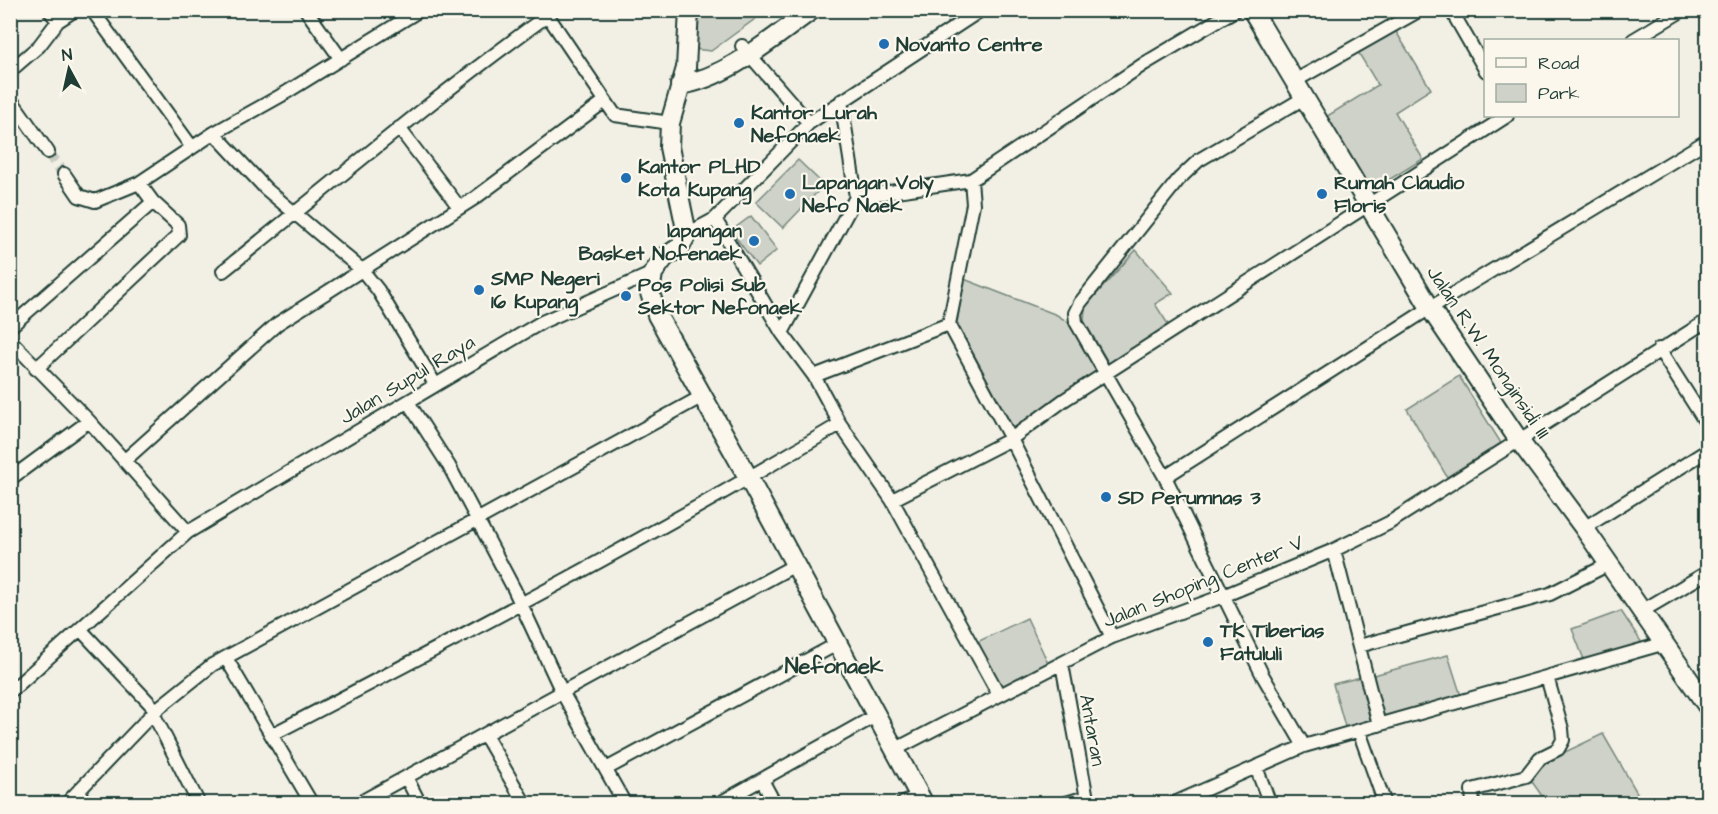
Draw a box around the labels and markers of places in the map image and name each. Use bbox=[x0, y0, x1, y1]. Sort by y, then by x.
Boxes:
place label: Novanto Centre bbox=[896, 31, 1043, 59]
marker: Novanto Centre bbox=[877, 37, 891, 51]
place label: Kantor Lurah Nefonaek bbox=[751, 99, 878, 150]
marker: Kantor Lurah Nefonaek bbox=[732, 116, 746, 130]
place label: Kantor PLHD Kota Kupang bbox=[638, 153, 760, 205]
place label: Lapangan Voly Nefo Naek bbox=[802, 169, 934, 220]
place label: Rumah Claudio Floris bbox=[1334, 169, 1465, 220]
marker: Kantor PLHD Kota Kupang bbox=[619, 171, 633, 185]
marker: Lapangan Voly Nefo Naek bbox=[783, 187, 797, 201]
marker: Rumah Claudio Floris bbox=[1315, 187, 1329, 201]
place label: lapangan Basket Nofenaek bbox=[579, 217, 743, 268]
marker: lapangan Basket Nofenaek bbox=[747, 234, 761, 248]
place label: SMP Negeri 16 Kupang bbox=[490, 265, 601, 317]
place label: Pos Polisi Sub Sektor Nefonaek bbox=[637, 271, 803, 322]
marker: SMP Negeri 16 Kupang bbox=[472, 283, 486, 297]
marker: Pos Polisi Sub Sektor Nefonaek bbox=[619, 289, 633, 303]
place label: SD Perumnas 3 bbox=[1117, 484, 1261, 512]
marker: SD Perumnas 3 bbox=[1099, 490, 1113, 504]
place label: TK Tiberias Fatululi bbox=[1219, 617, 1324, 668]
marker: TK Tiberias Fatululi bbox=[1201, 635, 1215, 649]

